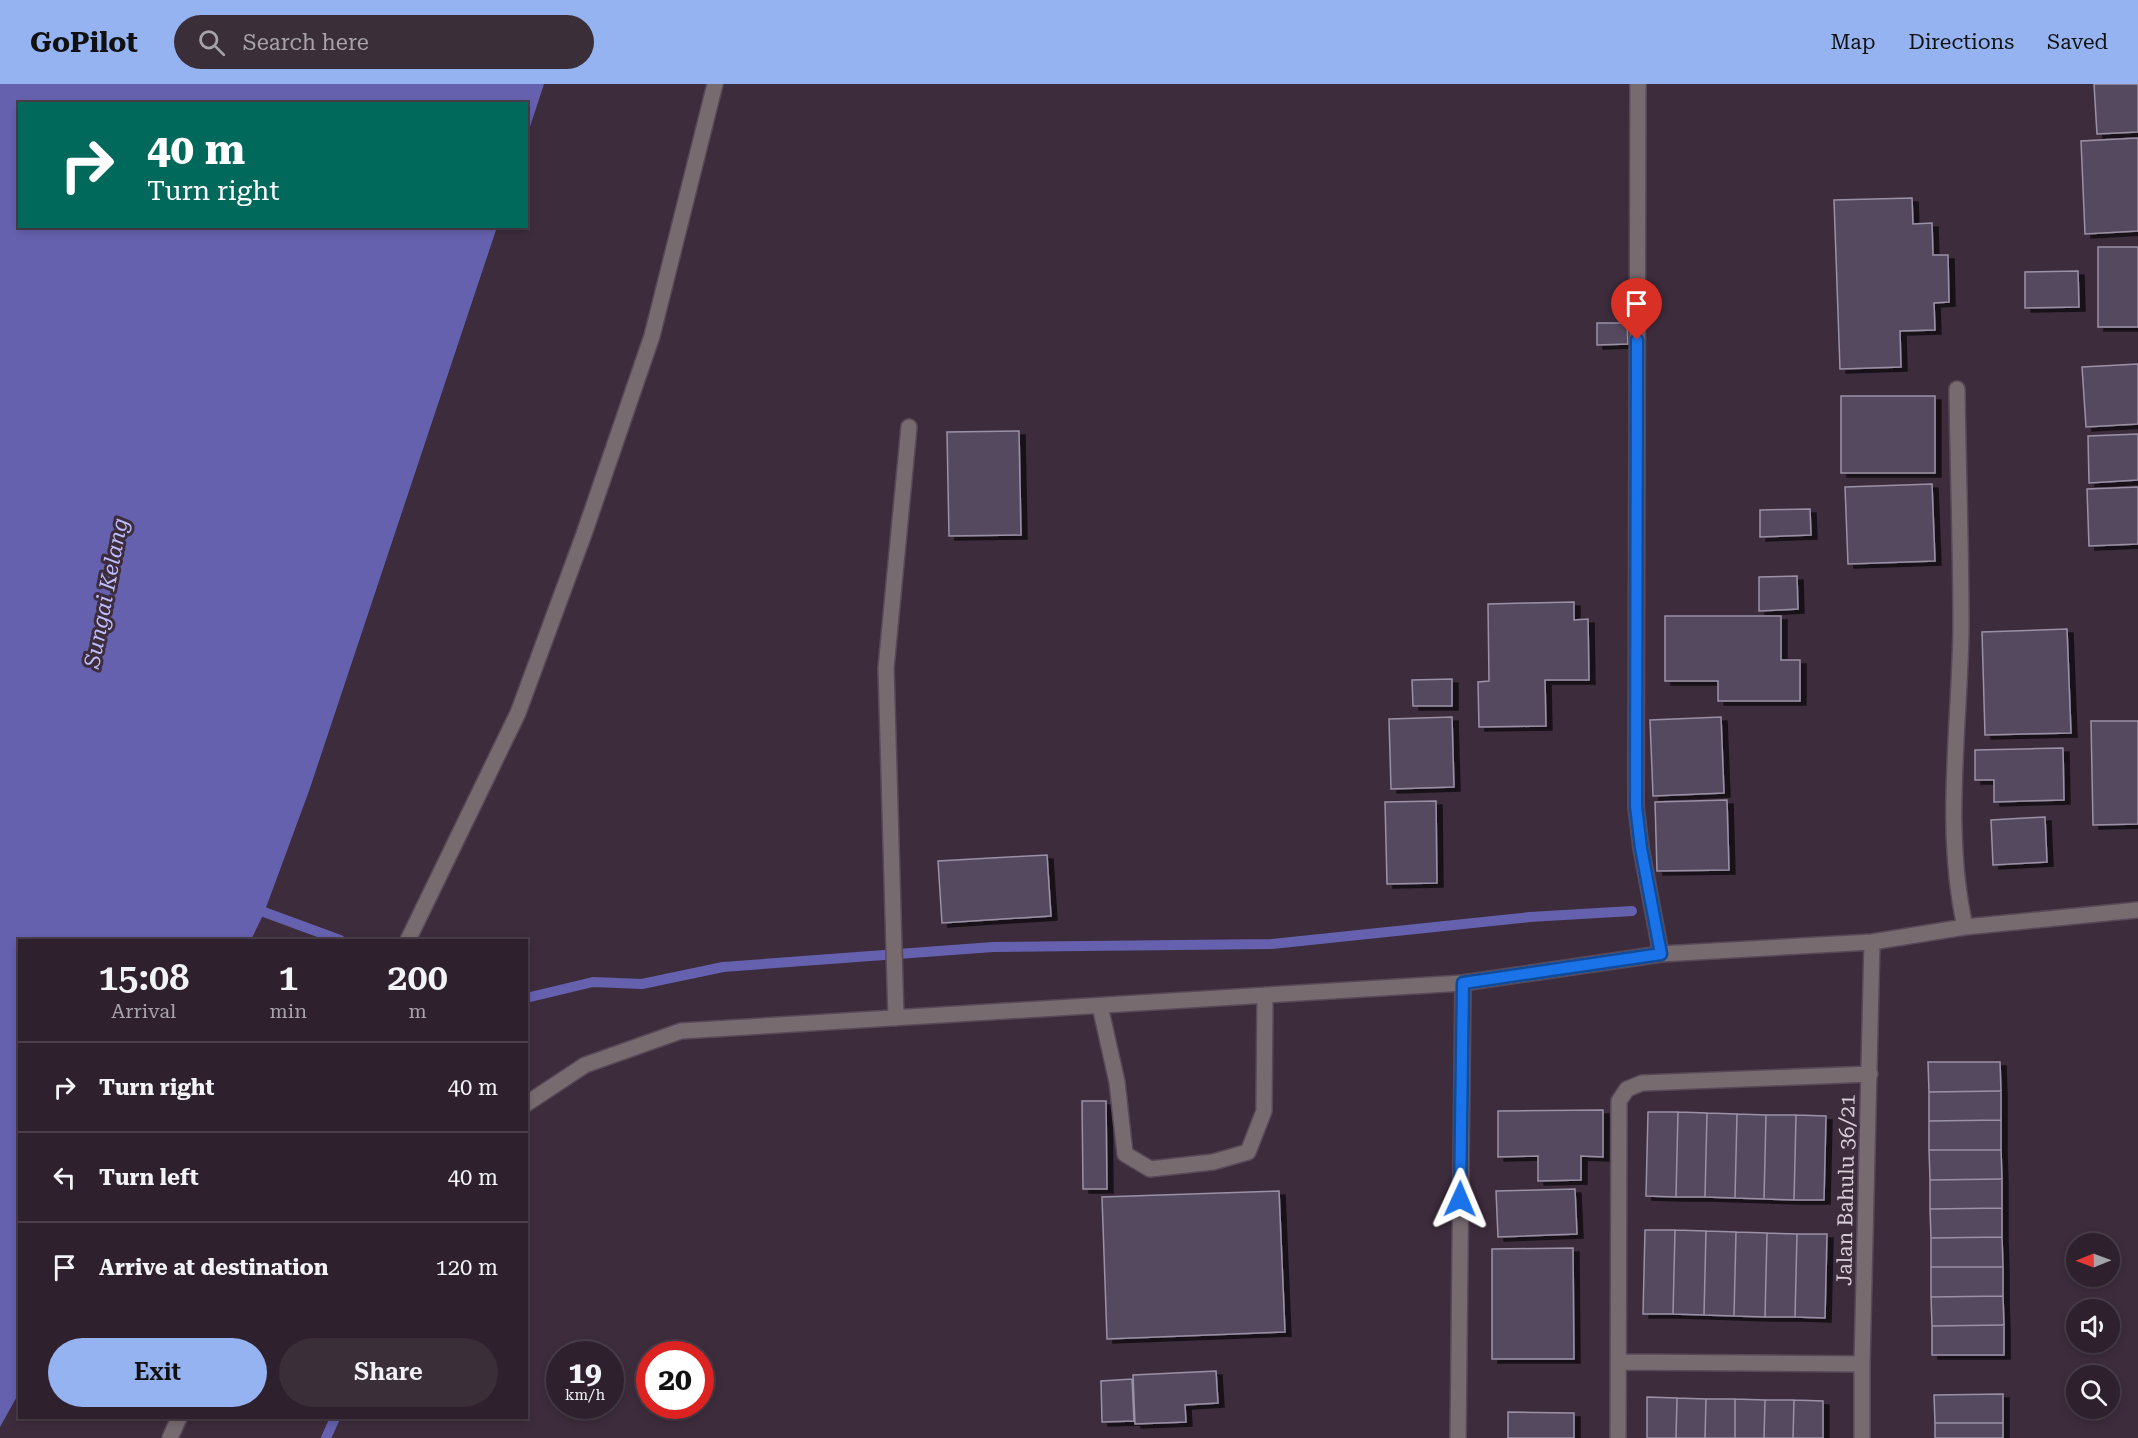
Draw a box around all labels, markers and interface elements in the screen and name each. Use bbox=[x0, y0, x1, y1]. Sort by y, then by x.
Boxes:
search box bbox=[174, 15, 594, 69]
text: GoPilot bbox=[30, 26, 138, 59]
icon: search bbox=[195, 26, 228, 59]
text: Search here bbox=[243, 30, 369, 55]
text: Map bbox=[1831, 30, 1875, 54]
text: Directions bbox=[1908, 30, 2014, 54]
text: Saved bbox=[2047, 30, 2108, 54]
text: 40 m bbox=[147, 125, 245, 174]
icon: right bbox=[48, 126, 126, 204]
text: Turn right bbox=[147, 175, 280, 207]
pin bbox=[1611, 278, 1662, 340]
icon: arrive bbox=[1620, 287, 1653, 320]
water label: Sungai Kelang bbox=[79, 516, 133, 671]
text: 15:08 bbox=[98, 957, 189, 999]
text: 1 bbox=[278, 957, 298, 999]
text: 200 bbox=[387, 957, 448, 999]
text: Arrival bbox=[111, 999, 176, 1023]
text: min bbox=[270, 999, 307, 1023]
text: m bbox=[408, 999, 427, 1023]
icon: right bbox=[48, 1071, 81, 1104]
text: Turn right bbox=[99, 1075, 214, 1100]
text: 40 m bbox=[448, 1075, 498, 1100]
street label: Jalan Bahulu 36/21 bbox=[1832, 1094, 1860, 1286]
icon: left bbox=[48, 1161, 81, 1194]
text: Turn left bbox=[99, 1165, 199, 1190]
text: 40 m bbox=[448, 1165, 498, 1190]
position arrow bbox=[1428, 1167, 1492, 1231]
north arrow bbox=[2066, 1233, 2120, 1287]
map controls bbox=[2066, 1233, 2120, 1419]
icon: arrive bbox=[48, 1251, 81, 1284]
text: Arrive at destination bbox=[99, 1255, 328, 1280]
text: 120 m bbox=[435, 1255, 498, 1280]
button: sound bbox=[2066, 1299, 2120, 1353]
button: Exit bbox=[48, 1338, 267, 1407]
button: Share bbox=[279, 1338, 498, 1407]
speed limit sign: 20 bbox=[636, 1341, 714, 1419]
text: 19 bbox=[568, 1355, 602, 1390]
button: search bbox=[2066, 1365, 2120, 1419]
text: km/h bbox=[565, 1386, 605, 1404]

